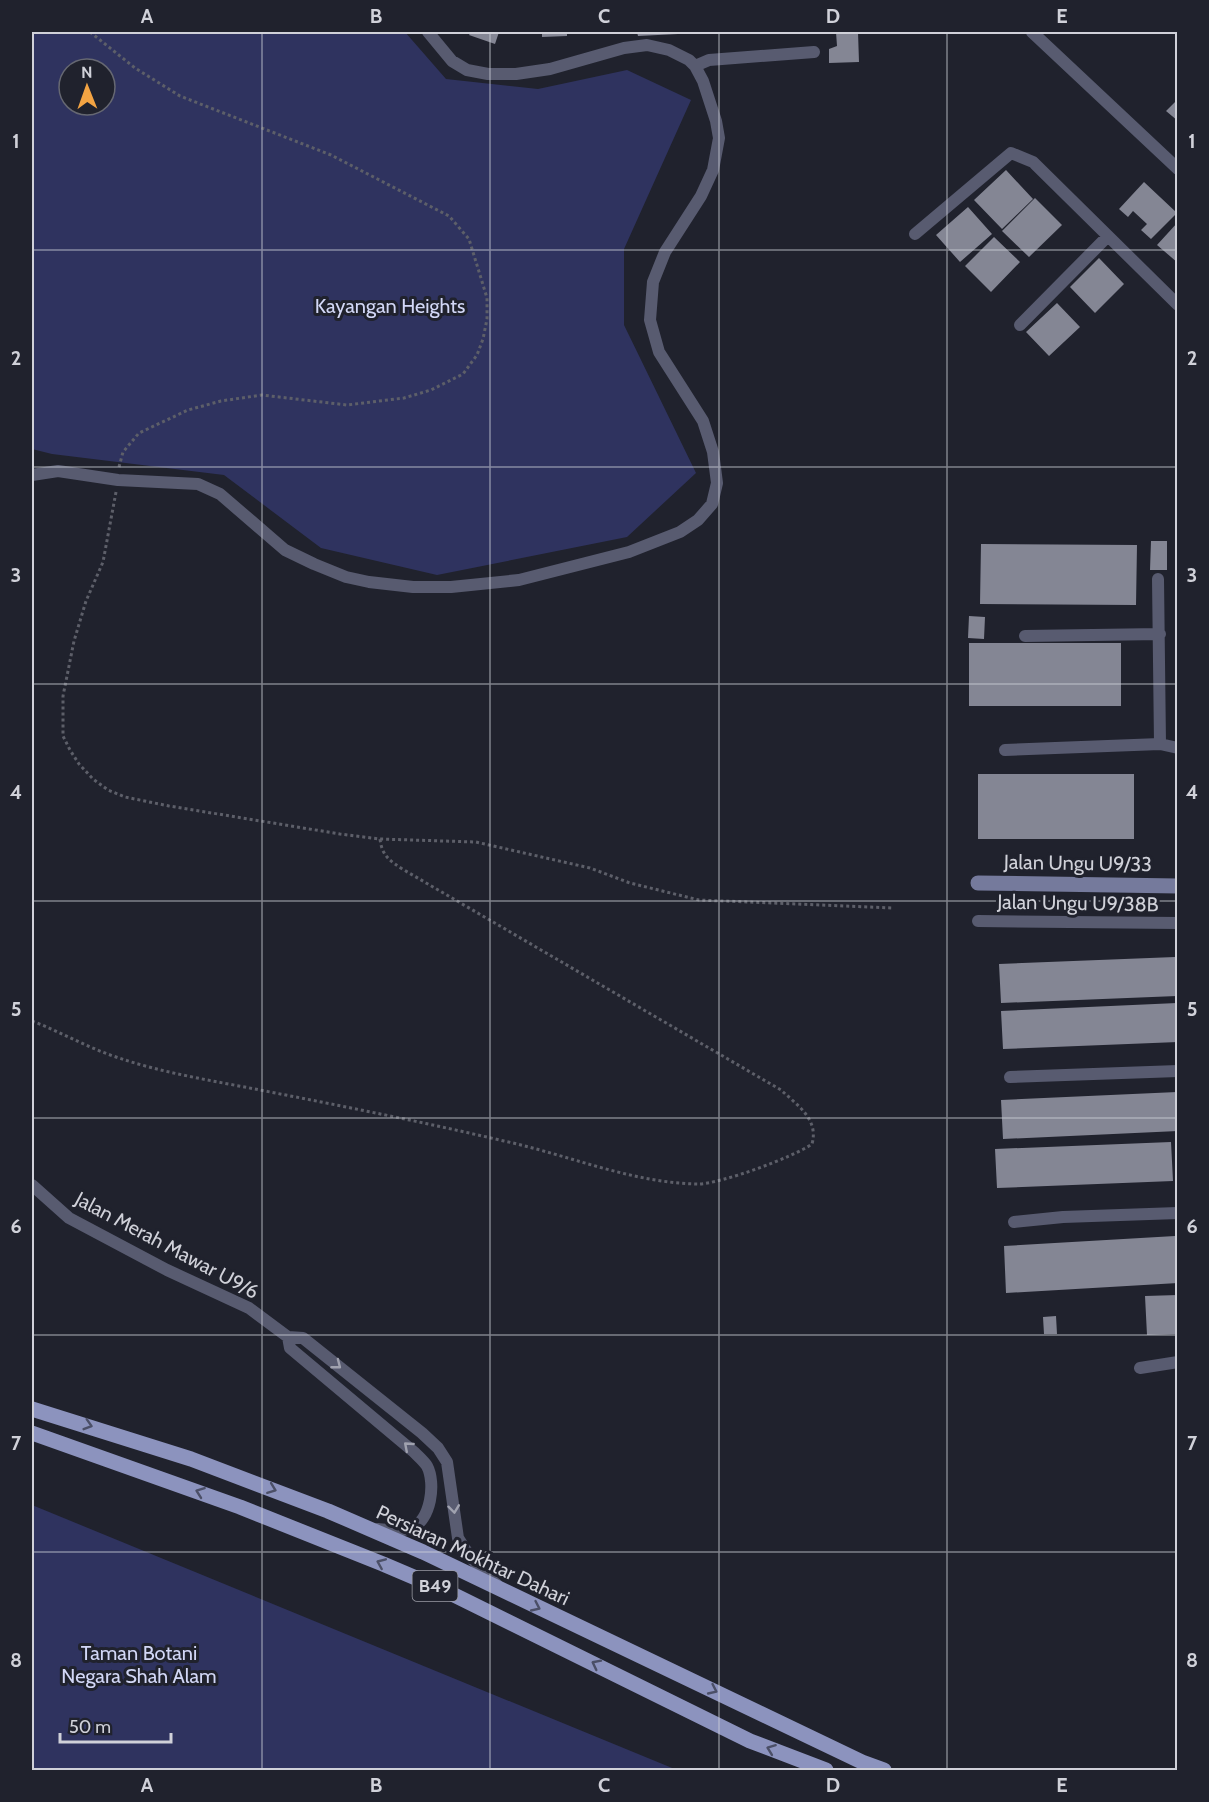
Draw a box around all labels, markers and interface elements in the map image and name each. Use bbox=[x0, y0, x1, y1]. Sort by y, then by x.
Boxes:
text: A bbox=[141, 4, 154, 28]
text: B bbox=[370, 4, 382, 28]
text: C bbox=[598, 4, 610, 28]
text: D bbox=[826, 4, 840, 28]
text: E bbox=[1056, 4, 1068, 28]
north arrow bbox=[57, 57, 117, 117]
text: N bbox=[81, 63, 93, 82]
text: 1 bbox=[12, 129, 20, 153]
text: 1 bbox=[1188, 129, 1196, 153]
park label: Kayangan Heights bbox=[315, 294, 465, 318]
text: 2 bbox=[11, 346, 21, 370]
text: 2 bbox=[1187, 346, 1197, 370]
text: 3 bbox=[11, 563, 21, 587]
text: 3 bbox=[1187, 563, 1197, 587]
text: 4 bbox=[10, 780, 22, 804]
text: 4 bbox=[1186, 780, 1198, 804]
street label: Jalan Ungu U9/33 bbox=[1003, 850, 1152, 876]
street label: Jalan Ungu U9/38B bbox=[996, 890, 1159, 916]
text: 5 bbox=[11, 997, 21, 1021]
text: 5 bbox=[1187, 997, 1197, 1021]
street label: Jalan Merah Mawar U9/6 bbox=[70, 1186, 263, 1304]
text: 6 bbox=[10, 1214, 22, 1238]
text: 6 bbox=[1186, 1214, 1198, 1238]
one-way arrow bbox=[330, 1357, 341, 1368]
one-way arrow bbox=[82, 1418, 93, 1430]
text: 7 bbox=[11, 1431, 22, 1455]
text: 7 bbox=[1187, 1431, 1198, 1455]
one-way arrow bbox=[404, 1442, 415, 1453]
one-way arrow bbox=[266, 1482, 276, 1495]
one-way arrow bbox=[195, 1487, 206, 1500]
street label: Persiaran Mokhtar Dahari bbox=[373, 1500, 573, 1610]
one-way arrow bbox=[447, 1504, 460, 1513]
one-way arrow bbox=[377, 1558, 388, 1570]
road number: B49 bbox=[412, 1571, 458, 1601]
one-way arrow bbox=[530, 1599, 541, 1611]
park label: Taman Botani Negara Shah Alam bbox=[61, 1641, 217, 1688]
text: 8 bbox=[10, 1648, 22, 1672]
text: 8 bbox=[1186, 1648, 1198, 1672]
one-way arrow bbox=[591, 1660, 602, 1672]
one-way arrow bbox=[706, 1683, 717, 1695]
scale bar bbox=[60, 1706, 171, 1744]
text: 50 m bbox=[69, 1716, 111, 1738]
one-way arrow bbox=[766, 1744, 777, 1756]
text: A bbox=[141, 1773, 154, 1797]
text: B bbox=[370, 1773, 382, 1797]
text: C bbox=[598, 1773, 610, 1797]
text: D bbox=[826, 1773, 840, 1797]
text: E bbox=[1056, 1773, 1068, 1797]

